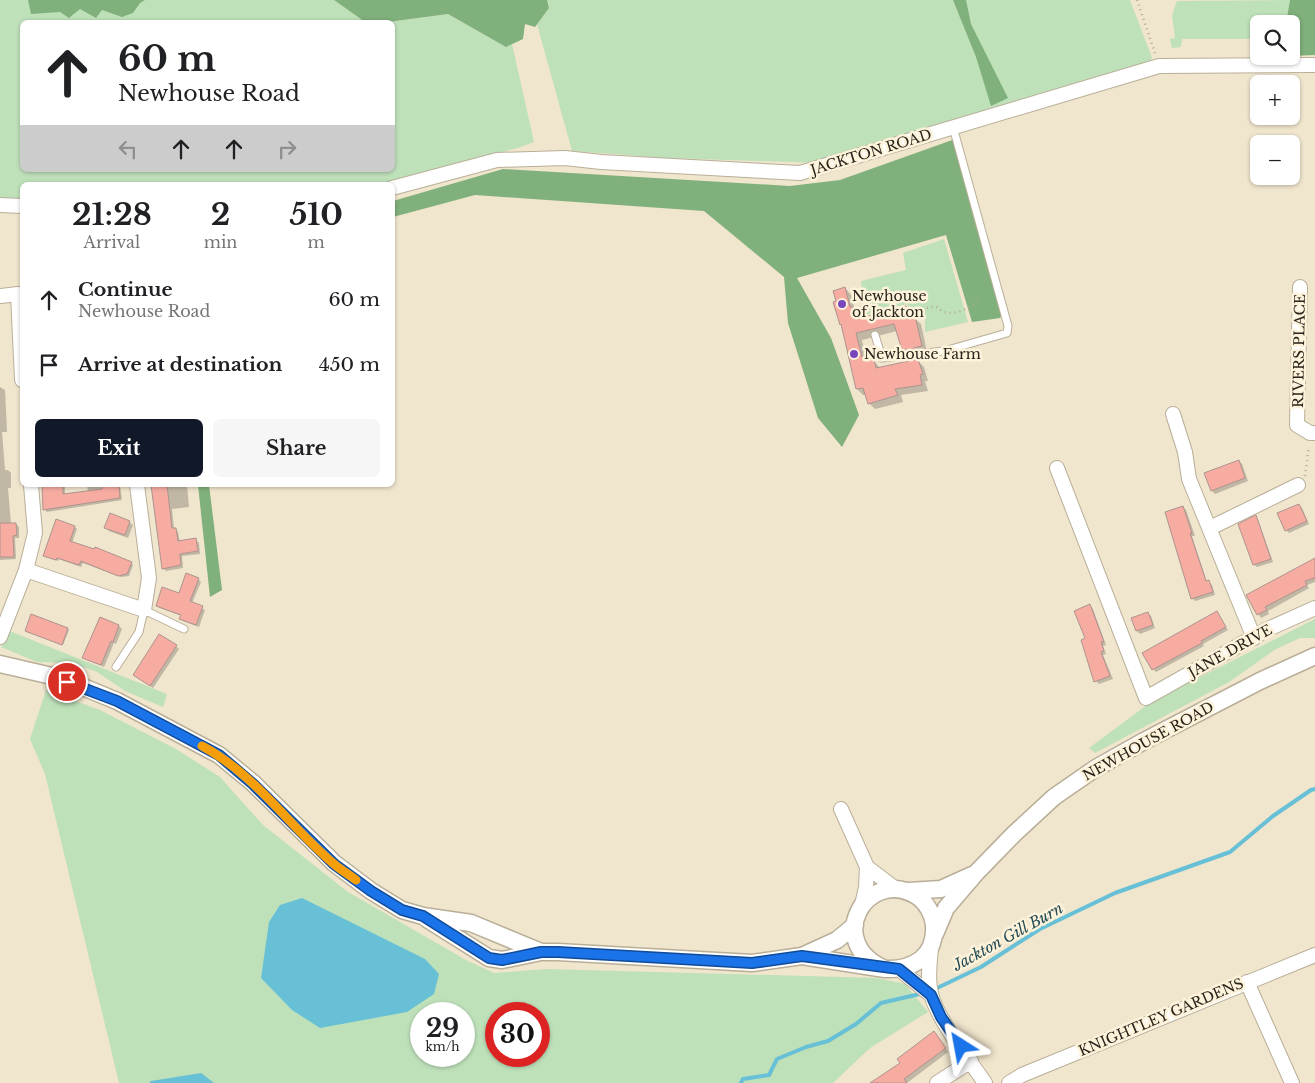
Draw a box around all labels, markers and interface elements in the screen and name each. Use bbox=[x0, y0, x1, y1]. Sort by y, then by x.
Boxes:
map controls bbox=[1250, 15, 1300, 185]
button: search bbox=[1250, 15, 1300, 65]
text: 60 m bbox=[118, 37, 216, 80]
icon: ahead bbox=[35, 40, 100, 105]
button: + bbox=[1250, 75, 1300, 125]
text: Newhouse Road bbox=[118, 80, 300, 107]
street label: JACKTON ROAD bbox=[806, 125, 934, 180]
icon: left bbox=[114, 135, 142, 163]
icon: ahead bbox=[167, 135, 195, 163]
icon: ahead bbox=[220, 135, 248, 163]
icon: right bbox=[273, 135, 301, 163]
button: − bbox=[1250, 135, 1300, 185]
text: 21:28 bbox=[72, 196, 152, 233]
text: 2 bbox=[211, 196, 230, 233]
text: 510 bbox=[289, 196, 343, 233]
text: Arrival bbox=[84, 232, 140, 252]
text: min bbox=[204, 232, 237, 252]
text: m bbox=[308, 232, 325, 252]
text: Continue bbox=[78, 278, 173, 301]
icon: ahead bbox=[35, 286, 63, 314]
place label: Newhouse of Jackton bbox=[852, 287, 926, 321]
text: 60 m bbox=[328, 288, 380, 311]
street label: RIVERS PLACE bbox=[1289, 294, 1309, 408]
marker: Newhouse of Jackton bbox=[836, 298, 848, 310]
text: Newhouse Road bbox=[78, 301, 210, 321]
place label: Newhouse Farm bbox=[864, 345, 981, 363]
marker: Newhouse Farm bbox=[848, 348, 860, 360]
icon: arrive bbox=[35, 351, 63, 379]
text: Arrive at destination bbox=[78, 353, 282, 376]
text: 450 m bbox=[319, 353, 380, 376]
button: Exit bbox=[35, 419, 203, 477]
button: Share bbox=[213, 419, 380, 477]
street label: JANE DRIVE bbox=[1183, 621, 1275, 682]
pin bbox=[46, 661, 88, 703]
icon: arrive bbox=[53, 668, 81, 696]
street label: NEWHOUSE ROAD bbox=[1079, 697, 1217, 785]
water label: Jackton Gill Burn bbox=[948, 898, 1066, 975]
street label: KNIGHTLEY GARDENS bbox=[1076, 974, 1246, 1060]
speed limit sign: 30 bbox=[485, 1002, 550, 1067]
text: 29 bbox=[426, 1013, 459, 1044]
position arrow bbox=[934, 1019, 986, 1071]
text: km/h bbox=[425, 1039, 460, 1054]

